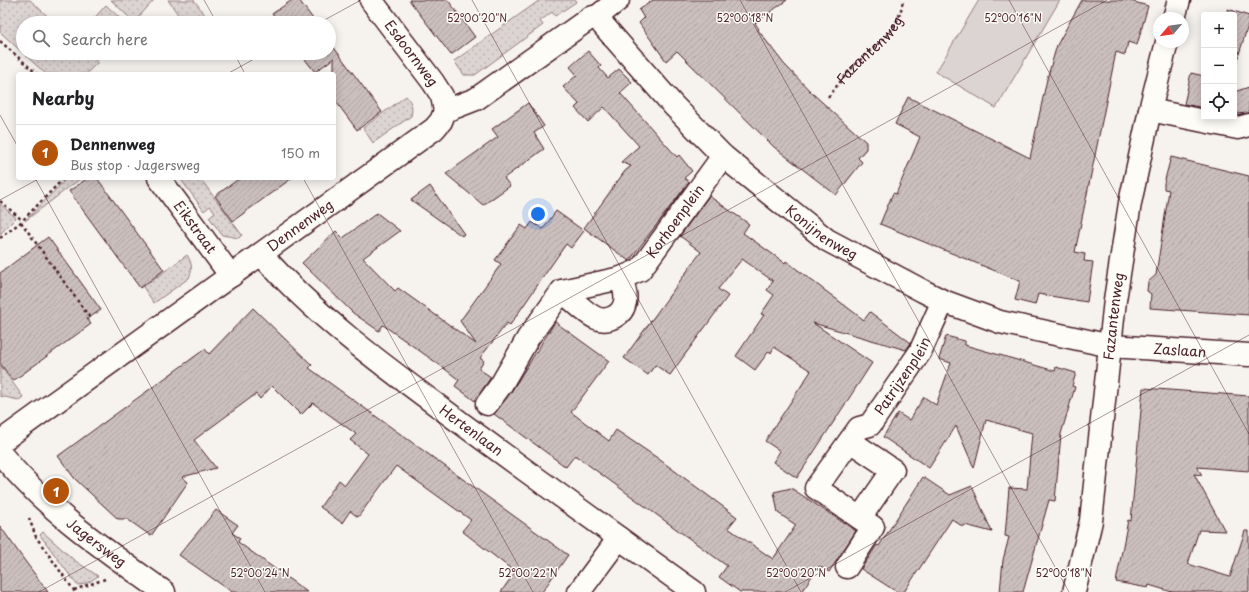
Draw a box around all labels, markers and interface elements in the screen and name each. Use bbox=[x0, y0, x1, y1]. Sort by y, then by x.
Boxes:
text: 52°00'20"N bbox=[447, 10, 507, 25]
text: 52°00'18"N bbox=[717, 10, 774, 25]
text: 52°00'16"N bbox=[984, 10, 1042, 25]
street label: Fazantenweg bbox=[831, 12, 908, 89]
north arrow bbox=[1153, 12, 1189, 48]
map controls bbox=[1201, 12, 1237, 120]
button: + bbox=[1201, 12, 1237, 48]
street label: Esdoornweg bbox=[380, 15, 444, 91]
search box bbox=[16, 16, 336, 60]
icon: search bbox=[30, 27, 52, 49]
text: Search here bbox=[62, 27, 148, 50]
button: − bbox=[1201, 48, 1237, 84]
button: locate bbox=[1201, 84, 1237, 120]
text: Nearby bbox=[32, 85, 94, 111]
text: Dennenweg bbox=[70, 132, 156, 155]
text: 1 bbox=[42, 143, 48, 162]
text: 150 m bbox=[281, 143, 320, 162]
text: Bus stop · Jagersweg bbox=[70, 155, 200, 174]
street label: Korhoenplein bbox=[641, 180, 709, 262]
street label: Dennenweg bbox=[262, 194, 337, 256]
street label: Eikstraat bbox=[169, 196, 222, 258]
street label: Konijnenweg bbox=[781, 200, 862, 265]
your location bbox=[528, 204, 548, 224]
street label: Fazantenweg bbox=[1098, 271, 1129, 361]
street label: Patrijzenplein bbox=[869, 333, 936, 419]
street label: Zaslaan bbox=[1153, 338, 1207, 362]
street label: Hertenlaan bbox=[435, 399, 508, 461]
pin: 1 bbox=[43, 476, 69, 506]
street label: Jagersweg bbox=[62, 513, 131, 572]
text: 52°00'24"N bbox=[230, 565, 290, 580]
text: 52°00'22"N bbox=[498, 565, 558, 580]
text: 52°00'20"N bbox=[766, 565, 826, 580]
text: 52°00'18"N bbox=[1036, 565, 1093, 580]

